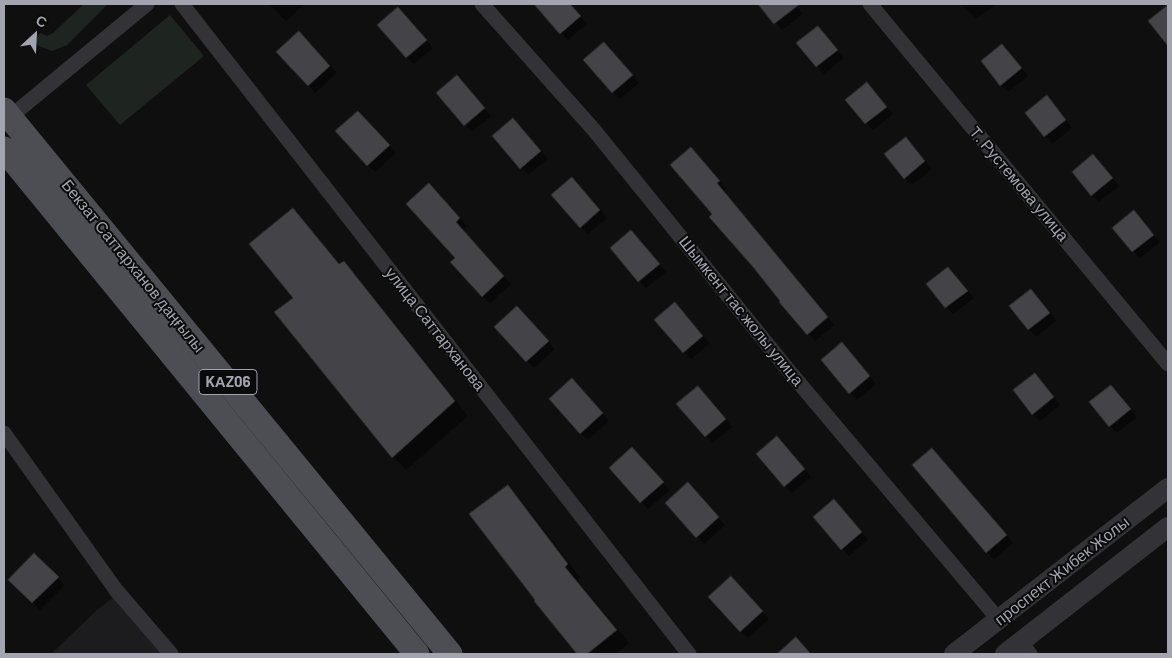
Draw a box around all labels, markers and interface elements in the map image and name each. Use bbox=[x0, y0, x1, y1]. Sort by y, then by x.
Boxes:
north arrow bbox=[10, 10, 60, 60]
text: С bbox=[33, 11, 50, 31]
street label: Т. Рустемова улица bbox=[965, 123, 1073, 245]
street label: Бекзат Саттарханов даңғылы bbox=[57, 176, 209, 356]
street label: Шымкент тас жолы улица bbox=[675, 232, 807, 390]
street label: улица Саттарханова bbox=[381, 264, 489, 394]
road number: KАZ06 bbox=[199, 370, 257, 394]
street label: проспект Жибек Жолы bbox=[991, 512, 1133, 630]

